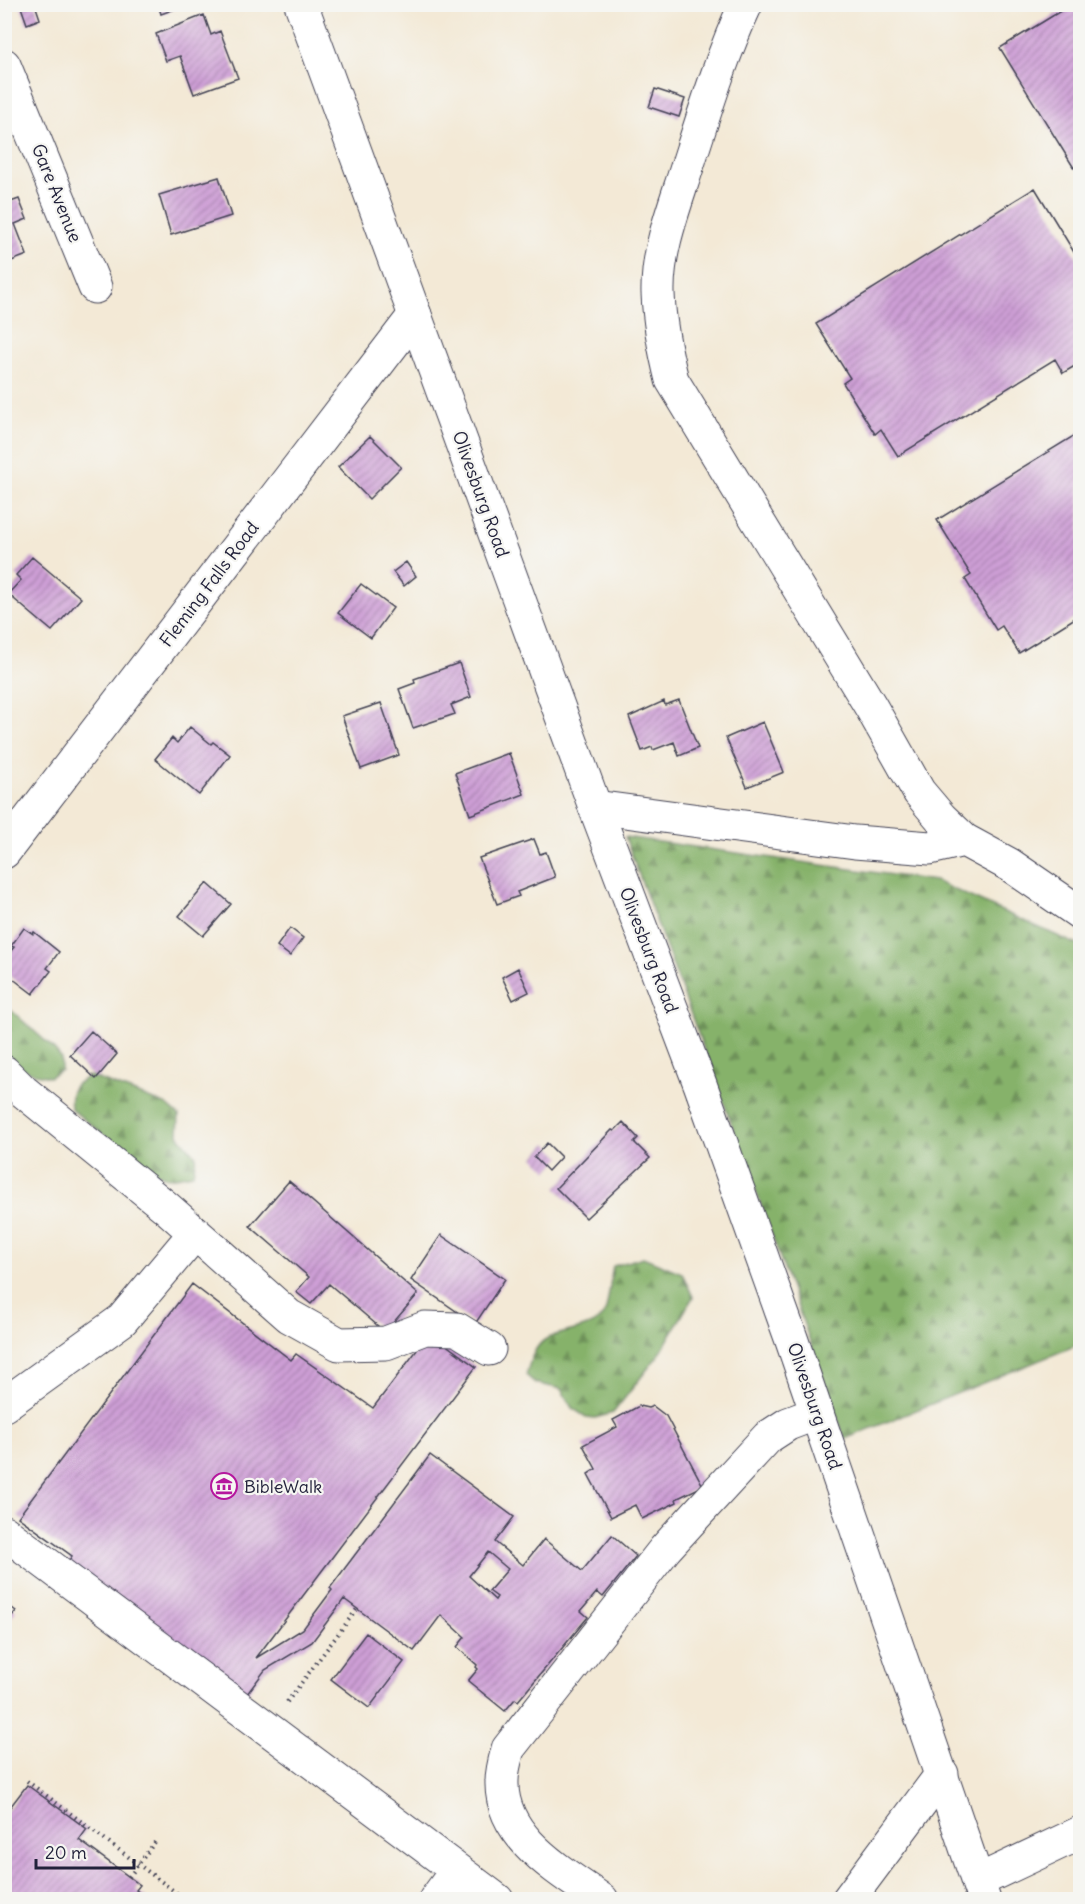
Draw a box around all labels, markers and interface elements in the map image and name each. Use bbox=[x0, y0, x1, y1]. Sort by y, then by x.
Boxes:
street label: Gare Avenue bbox=[27, 140, 87, 246]
street label: Olivesburg Road bbox=[447, 428, 515, 561]
street label: Fleming Falls Road bbox=[154, 517, 264, 651]
street label: Olivesburg Road bbox=[614, 884, 684, 1016]
street label: Olivesburg Road bbox=[783, 1339, 848, 1473]
museum icon: BibleWalk bbox=[209, 1471, 239, 1501]
place label: BibleWalk bbox=[244, 1475, 322, 1498]
scale bar bbox=[36, 1832, 134, 1870]
text: 20 m bbox=[45, 1841, 87, 1864]

